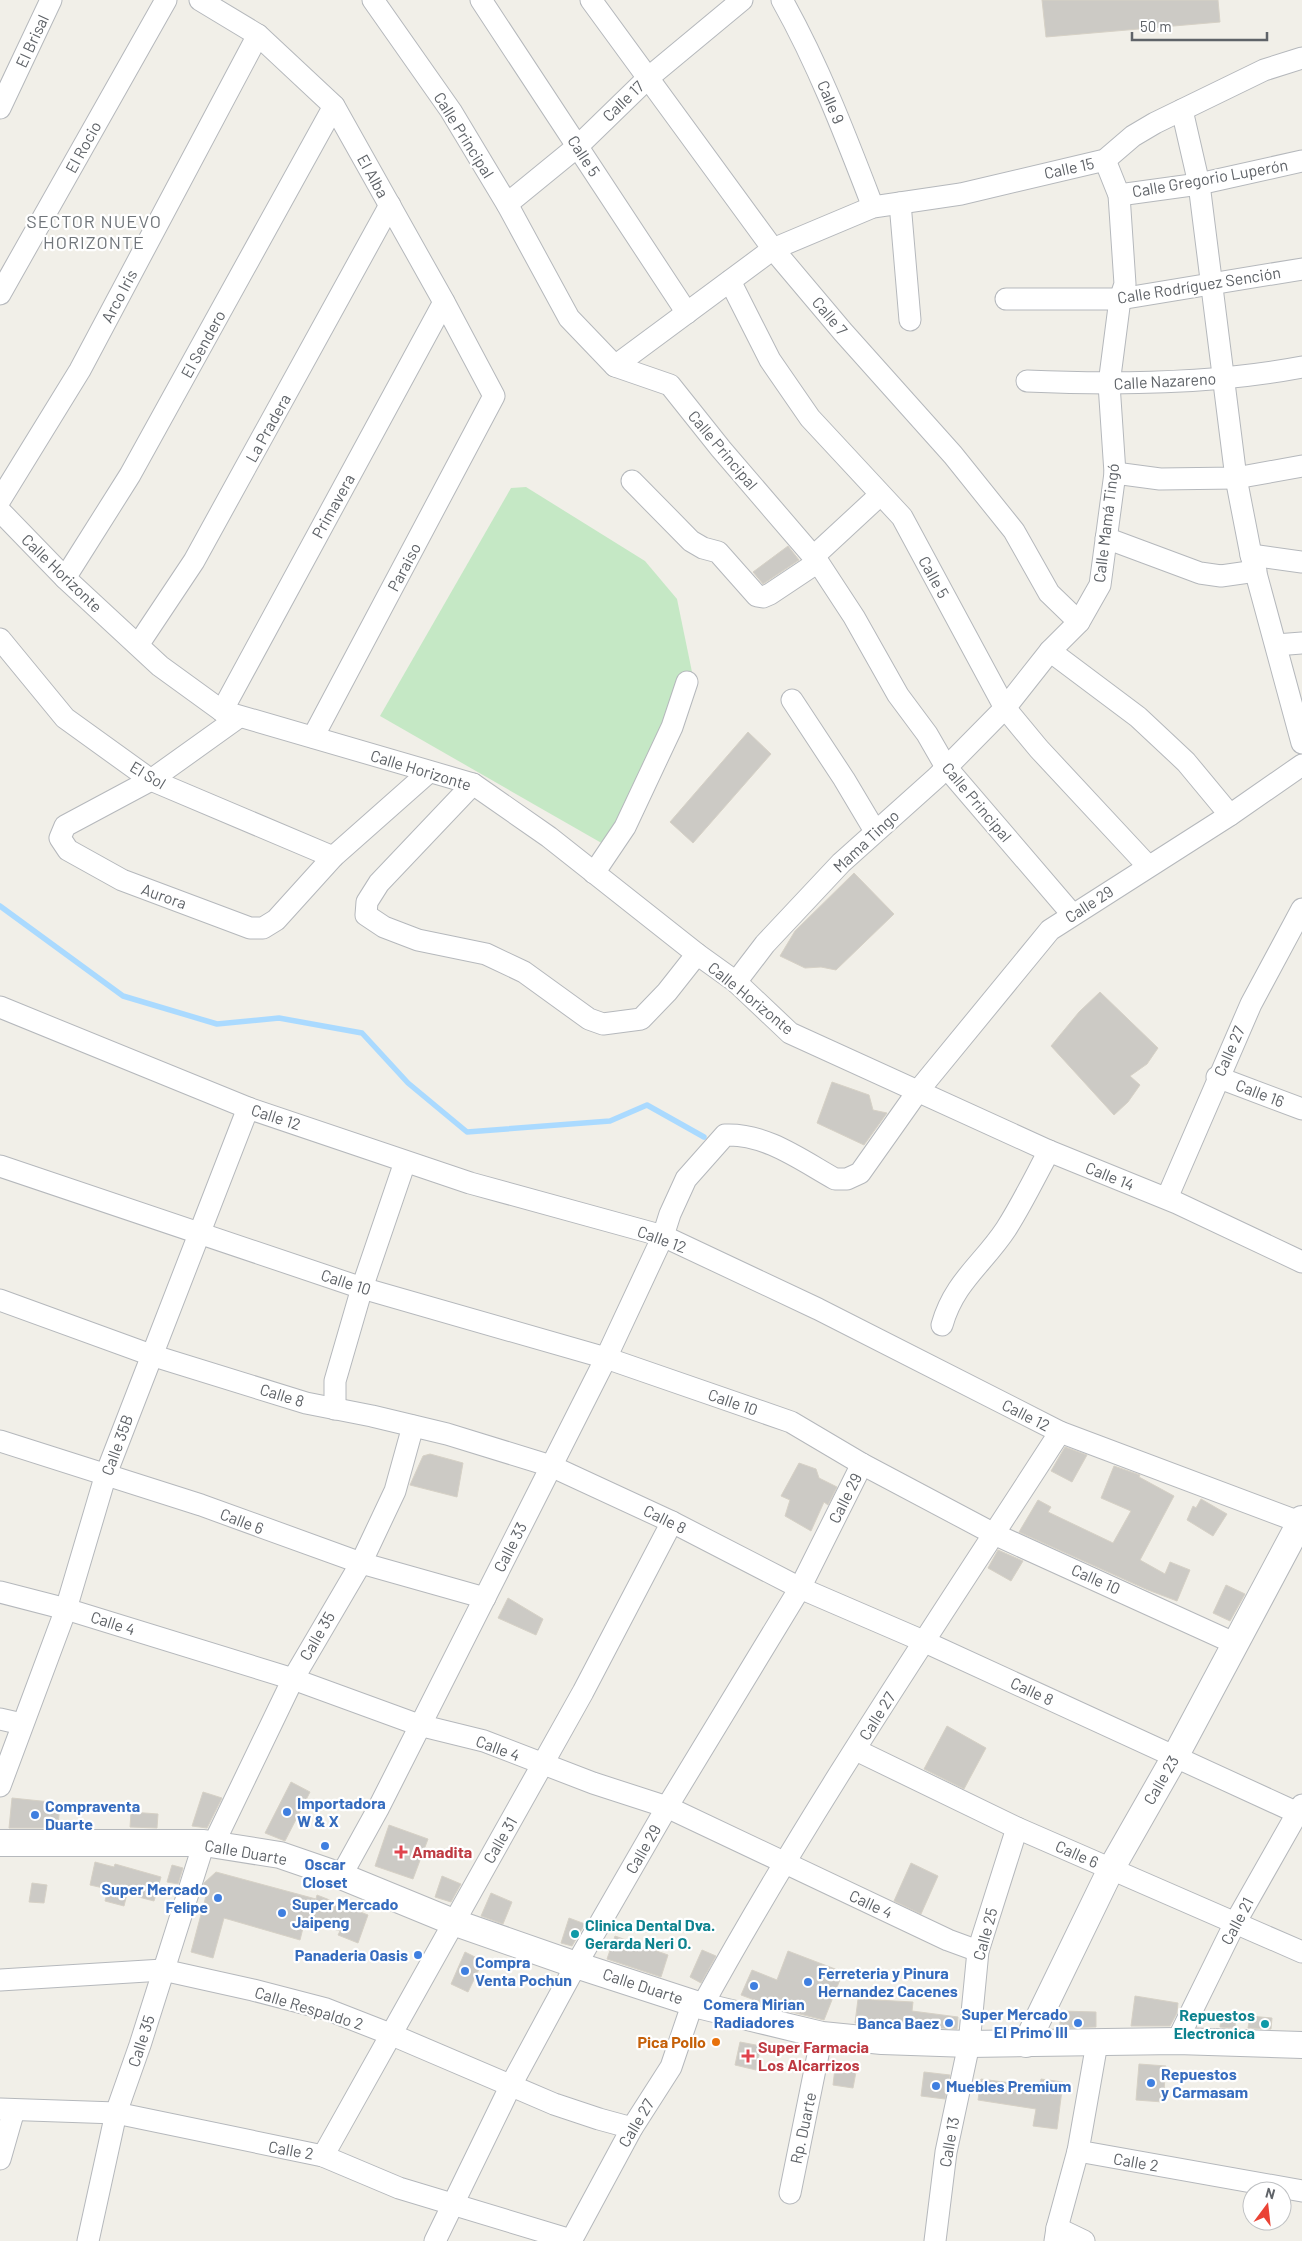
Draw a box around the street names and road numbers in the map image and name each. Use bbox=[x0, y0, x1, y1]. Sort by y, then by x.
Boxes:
street label: El Brisal bbox=[11, 11, 52, 70]
street label: Calle 17 bbox=[598, 76, 648, 125]
street label: Calle 9 bbox=[814, 77, 849, 126]
street label: Calle Principal bbox=[430, 88, 498, 181]
street label: El Rocio bbox=[61, 118, 104, 176]
street label: Calle 5 bbox=[564, 132, 605, 180]
street label: El Alba bbox=[354, 151, 393, 201]
street label: Calle 15 bbox=[1042, 153, 1096, 182]
street label: Calle Gregorio Luperón bbox=[1131, 154, 1289, 201]
street label: Calle Rodríguez Sención bbox=[1116, 262, 1282, 307]
street label: Arco Iris bbox=[97, 266, 140, 326]
street label: Calle 7 bbox=[809, 293, 852, 339]
street label: El Sendero bbox=[176, 306, 229, 381]
street label: Calle Nazareno bbox=[1113, 368, 1217, 393]
street label: La Pradera bbox=[241, 390, 294, 465]
street label: Calle Principal bbox=[685, 406, 762, 493]
street label: Calle Mamá Tingó bbox=[1089, 462, 1122, 584]
street label: Primavera bbox=[307, 470, 358, 541]
street label: Calle Horizonte bbox=[18, 529, 107, 616]
street label: Paraiso bbox=[383, 539, 424, 594]
street label: Calle 5 bbox=[915, 552, 954, 601]
street label: Calle Horizonte bbox=[368, 745, 474, 794]
street label: El Sol bbox=[127, 757, 170, 793]
street label: Calle Principal bbox=[939, 758, 1016, 845]
street label: Mama Tingo bbox=[829, 805, 903, 876]
street label: Aurora bbox=[139, 879, 189, 912]
street label: Calle 29 bbox=[1061, 881, 1116, 926]
street label: Calle Horizonte bbox=[705, 957, 798, 1038]
street label: Calle 27 bbox=[1209, 1022, 1248, 1079]
street label: Calle 16 bbox=[1233, 1075, 1287, 1110]
street label: Calle 12 bbox=[249, 1100, 303, 1133]
street label: Calle 14 bbox=[1083, 1157, 1138, 1194]
street label: Calle 12 bbox=[635, 1221, 689, 1256]
street label: Calle 10 bbox=[319, 1265, 374, 1299]
street label: Calle 8 bbox=[258, 1379, 307, 1410]
street label: Calle 10 bbox=[706, 1384, 761, 1419]
street label: Calle 12 bbox=[999, 1395, 1053, 1435]
street label: Calle 35B bbox=[97, 1412, 136, 1478]
street label: Calle 29 bbox=[824, 1470, 865, 1526]
street label: Calle 8 bbox=[641, 1500, 690, 1537]
street label: Calle 6 bbox=[218, 1504, 267, 1537]
street label: Calle 33 bbox=[489, 1519, 530, 1575]
street label: Calle 10 bbox=[1069, 1559, 1124, 1598]
street label: Calle 4 bbox=[88, 1606, 138, 1639]
street label: Calle 35 bbox=[295, 1608, 338, 1664]
street label: Calle 8 bbox=[1008, 1672, 1057, 1709]
street label: Calle 27 bbox=[854, 1688, 899, 1743]
street label: Calle 4 bbox=[473, 1731, 523, 1764]
street label: Calle 23 bbox=[1139, 1752, 1182, 1808]
street label: Calle 31 bbox=[479, 1813, 520, 1866]
street label: Calle 29 bbox=[621, 1821, 664, 1877]
street label: Calle Duarte bbox=[203, 1835, 289, 1868]
street label: Calle 6 bbox=[1053, 1836, 1102, 1871]
street label: Calle 4 bbox=[846, 1885, 896, 1922]
street label: Calle 21 bbox=[1216, 1894, 1257, 1948]
street label: Calle 25 bbox=[968, 1905, 1001, 1962]
street label: Calle Duarte bbox=[601, 1964, 686, 2007]
street label: Calle Respaldo 2 bbox=[253, 1982, 366, 2033]
street label: Calle 35 bbox=[123, 2013, 158, 2069]
street label: Rp. Duarte bbox=[786, 2090, 819, 2165]
street label: Calle 27 bbox=[614, 2095, 658, 2150]
street label: Calle 13 bbox=[935, 2115, 962, 2169]
street label: Calle 2 bbox=[267, 2136, 315, 2163]
street label: Calle 2 bbox=[1112, 2148, 1160, 2175]

